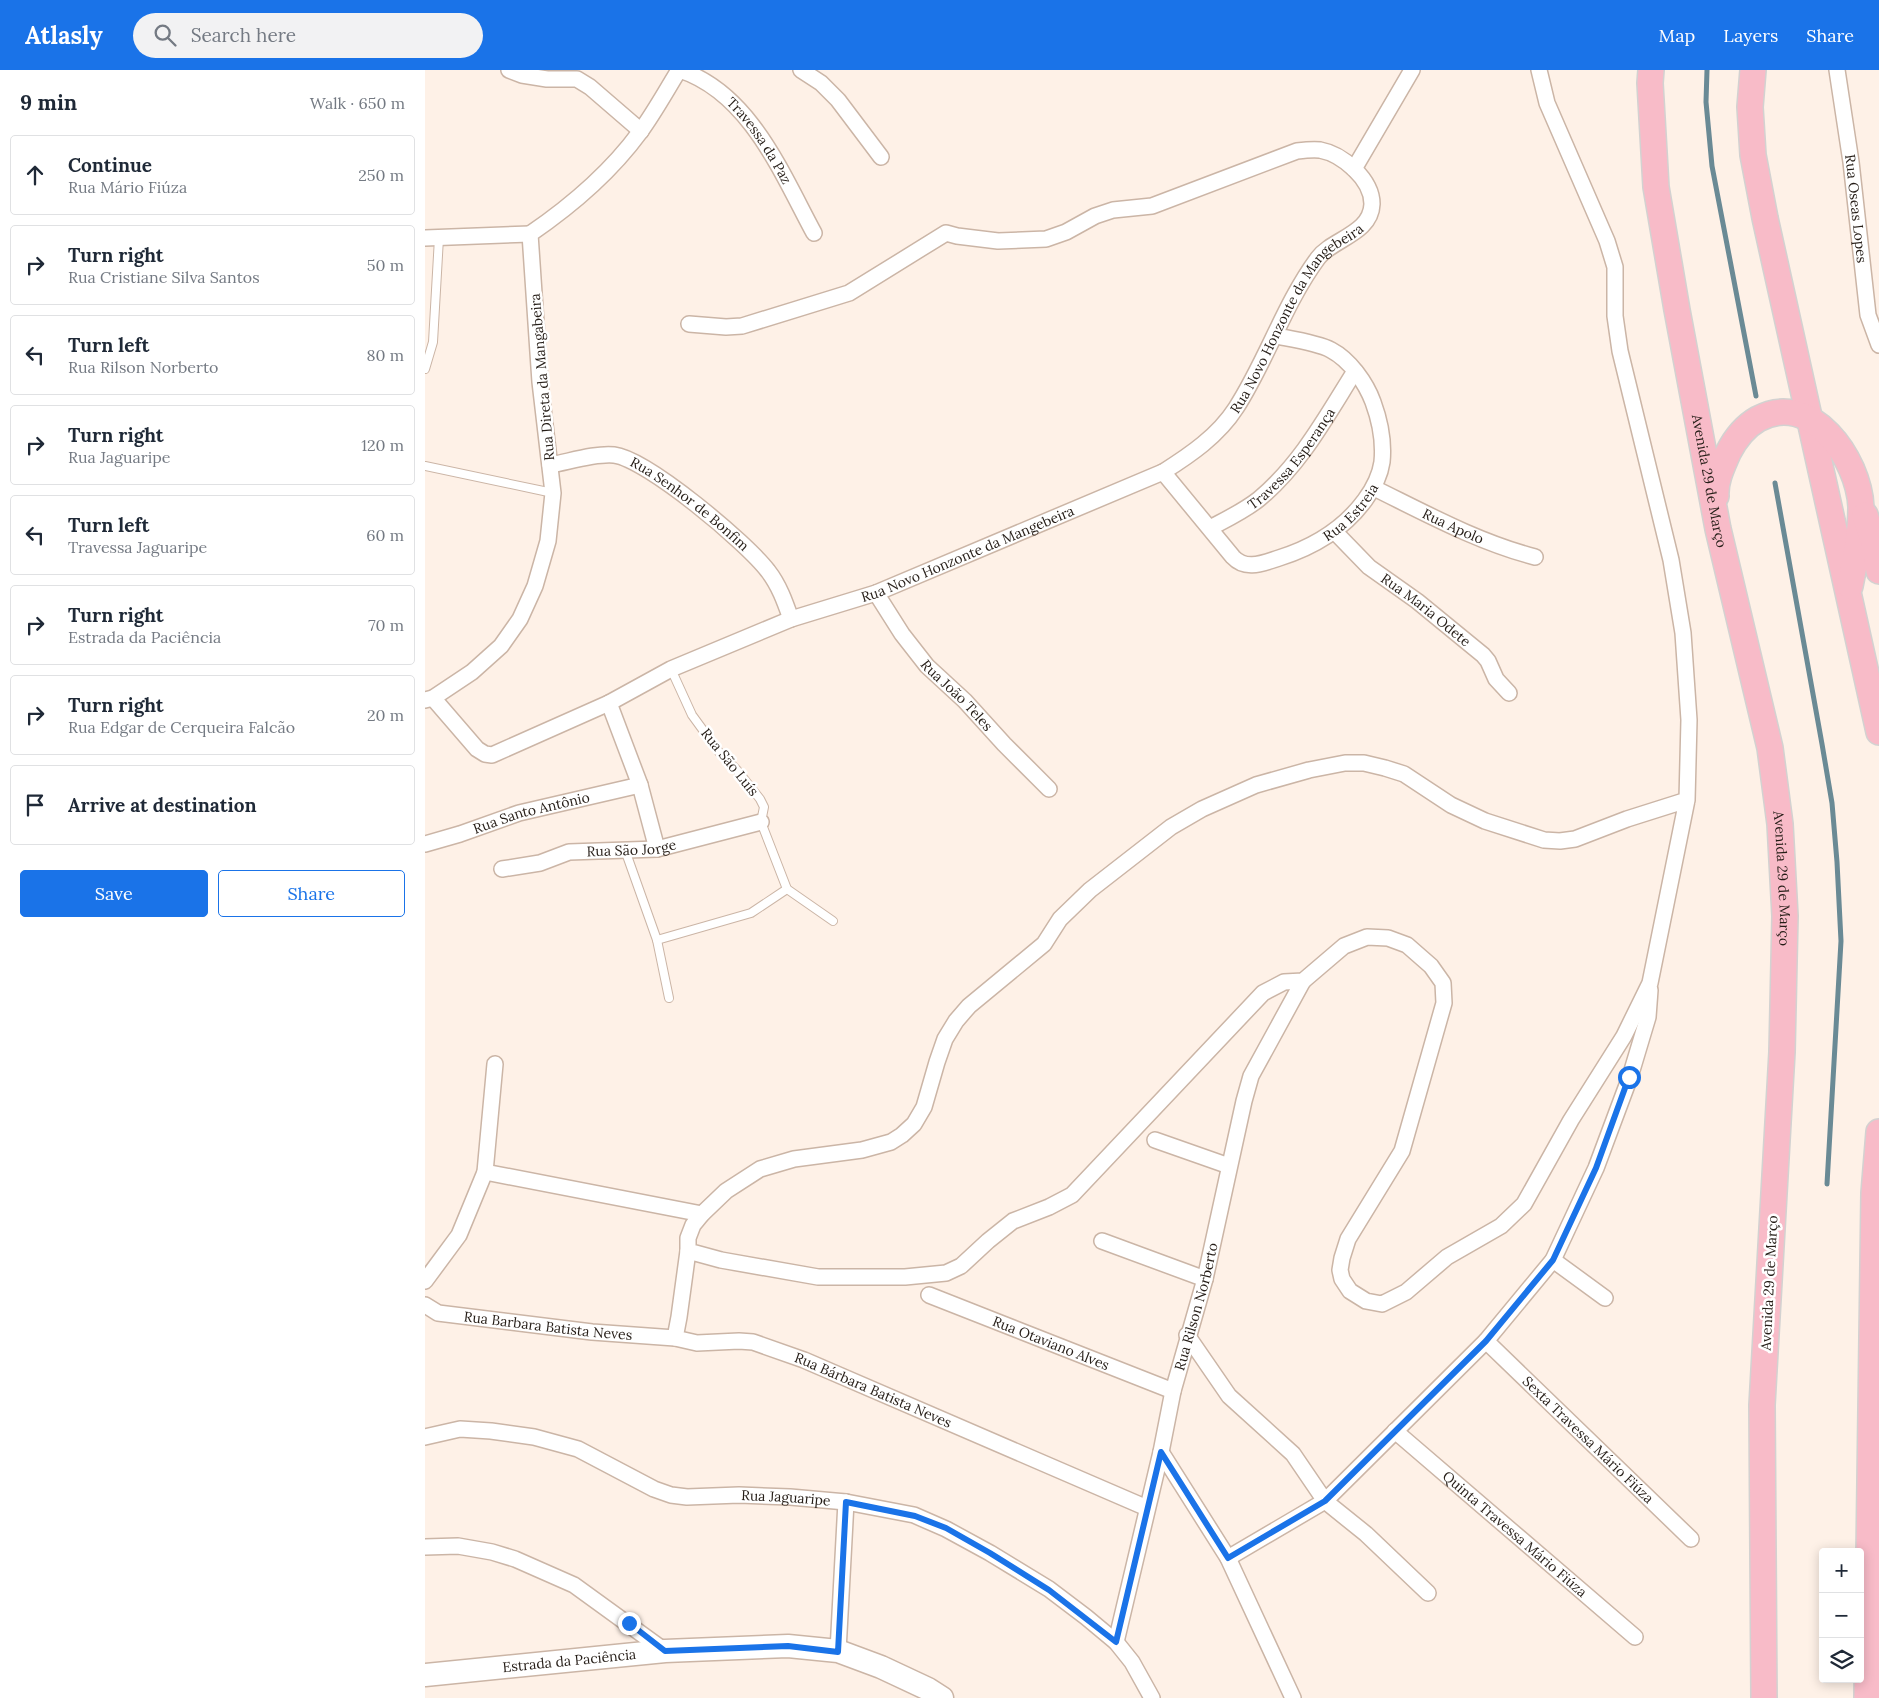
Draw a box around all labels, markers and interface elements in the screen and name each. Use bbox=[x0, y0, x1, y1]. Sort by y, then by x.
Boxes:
search box bbox=[133, 13, 483, 58]
text: Atlasly bbox=[25, 20, 103, 51]
icon: search bbox=[151, 21, 179, 49]
text: Search here bbox=[191, 23, 296, 47]
text: Map bbox=[1659, 24, 1695, 47]
text: Layers bbox=[1723, 24, 1778, 47]
text: Share bbox=[1806, 24, 1854, 47]
text: 9 min bbox=[20, 89, 77, 116]
text: Walk · 650 m bbox=[310, 93, 405, 113]
street label: Travessa da Paz bbox=[723, 93, 796, 187]
text: Continue bbox=[68, 153, 152, 177]
street label: Rua Oseas Lopes bbox=[1841, 153, 1871, 264]
icon: ahead bbox=[21, 161, 49, 189]
text: 250 m bbox=[358, 165, 404, 185]
text: Rua Mário Fiúza bbox=[68, 177, 187, 197]
street label: Rua Novo Honzonte da Mangebeira bbox=[1226, 220, 1367, 417]
text: Turn right bbox=[68, 243, 164, 267]
icon: right bbox=[21, 251, 49, 279]
text: 50 m bbox=[367, 255, 404, 275]
text: Rua Cristiane Silva Santos bbox=[68, 267, 260, 287]
street label: Rua Direta da Mangabeira bbox=[526, 293, 558, 461]
text: Turn left bbox=[68, 333, 149, 357]
icon: left bbox=[21, 341, 49, 369]
text: 80 m bbox=[367, 345, 404, 365]
text: Rua Rilson Norberto bbox=[68, 357, 218, 377]
street label: Travessa Esperança bbox=[1244, 404, 1339, 513]
street label: Avenida 29 de Março bbox=[1688, 412, 1731, 549]
text: Turn right bbox=[68, 423, 164, 447]
icon: right bbox=[21, 431, 49, 459]
text: 120 m bbox=[361, 435, 404, 455]
text: Rua Jaguaripe bbox=[68, 447, 170, 467]
street label: Rua Senhor de Bonfim bbox=[627, 453, 753, 555]
street label: Rua Estreia bbox=[1320, 480, 1382, 545]
street label: Rua Novo Honzonte da Mangebeira bbox=[859, 501, 1077, 606]
street label: Rua Apolo bbox=[1420, 505, 1487, 548]
text: Turn left bbox=[68, 513, 149, 537]
icon: left bbox=[21, 521, 49, 549]
text: 60 m bbox=[366, 525, 404, 545]
text: Travessa Jaguaripe bbox=[68, 537, 207, 557]
street label: Rua Maria Odete bbox=[1377, 569, 1475, 651]
text: Turn right bbox=[68, 603, 164, 627]
icon: right bbox=[21, 611, 49, 639]
text: 70 m bbox=[368, 615, 404, 635]
text: Estrada da Paciência bbox=[68, 627, 221, 647]
street label: Rua João Teles bbox=[917, 656, 997, 735]
text: Turn right bbox=[68, 693, 164, 717]
icon: right bbox=[21, 701, 49, 729]
text: 20 m bbox=[367, 705, 404, 725]
text: Rua Edgar de Cerqueira Falcão bbox=[68, 717, 295, 737]
street label: Rua São Luís bbox=[697, 724, 763, 800]
street label: Rua Santo Antônio bbox=[471, 788, 591, 838]
icon: arrive bbox=[21, 791, 49, 819]
text: Arrive at destination bbox=[68, 793, 257, 817]
street label: Avenida 29 de Março bbox=[1769, 809, 1794, 946]
street label: Rua São Jorge bbox=[586, 835, 678, 860]
button: Save bbox=[20, 870, 208, 917]
button: Share bbox=[218, 870, 405, 917]
route start bbox=[1618, 1066, 1641, 1089]
street label: Avenida 29 de Março bbox=[1756, 1215, 1782, 1352]
street label: Rua Rilson Norberto bbox=[1170, 1241, 1222, 1373]
street label: Rua Barbara Batista Neves bbox=[463, 1307, 633, 1344]
street label: Rua Otaviano Alves bbox=[990, 1312, 1112, 1374]
street label: Rua Bárbara Batista Neves bbox=[792, 1348, 955, 1432]
street label: Sexta Travessa Mário Fiúza bbox=[1519, 1372, 1658, 1507]
street label: Quinta Travessa Mário Fiúza bbox=[1439, 1467, 1591, 1601]
street label: Rua Jaguaripe bbox=[741, 1486, 832, 1510]
map controls bbox=[1819, 1548, 1864, 1683]
button: + bbox=[1819, 1548, 1864, 1593]
button: − bbox=[1819, 1593, 1864, 1638]
route end bbox=[618, 1612, 641, 1635]
button: layers bbox=[1819, 1638, 1864, 1683]
street label: Estrada da Paciência bbox=[502, 1645, 637, 1676]

